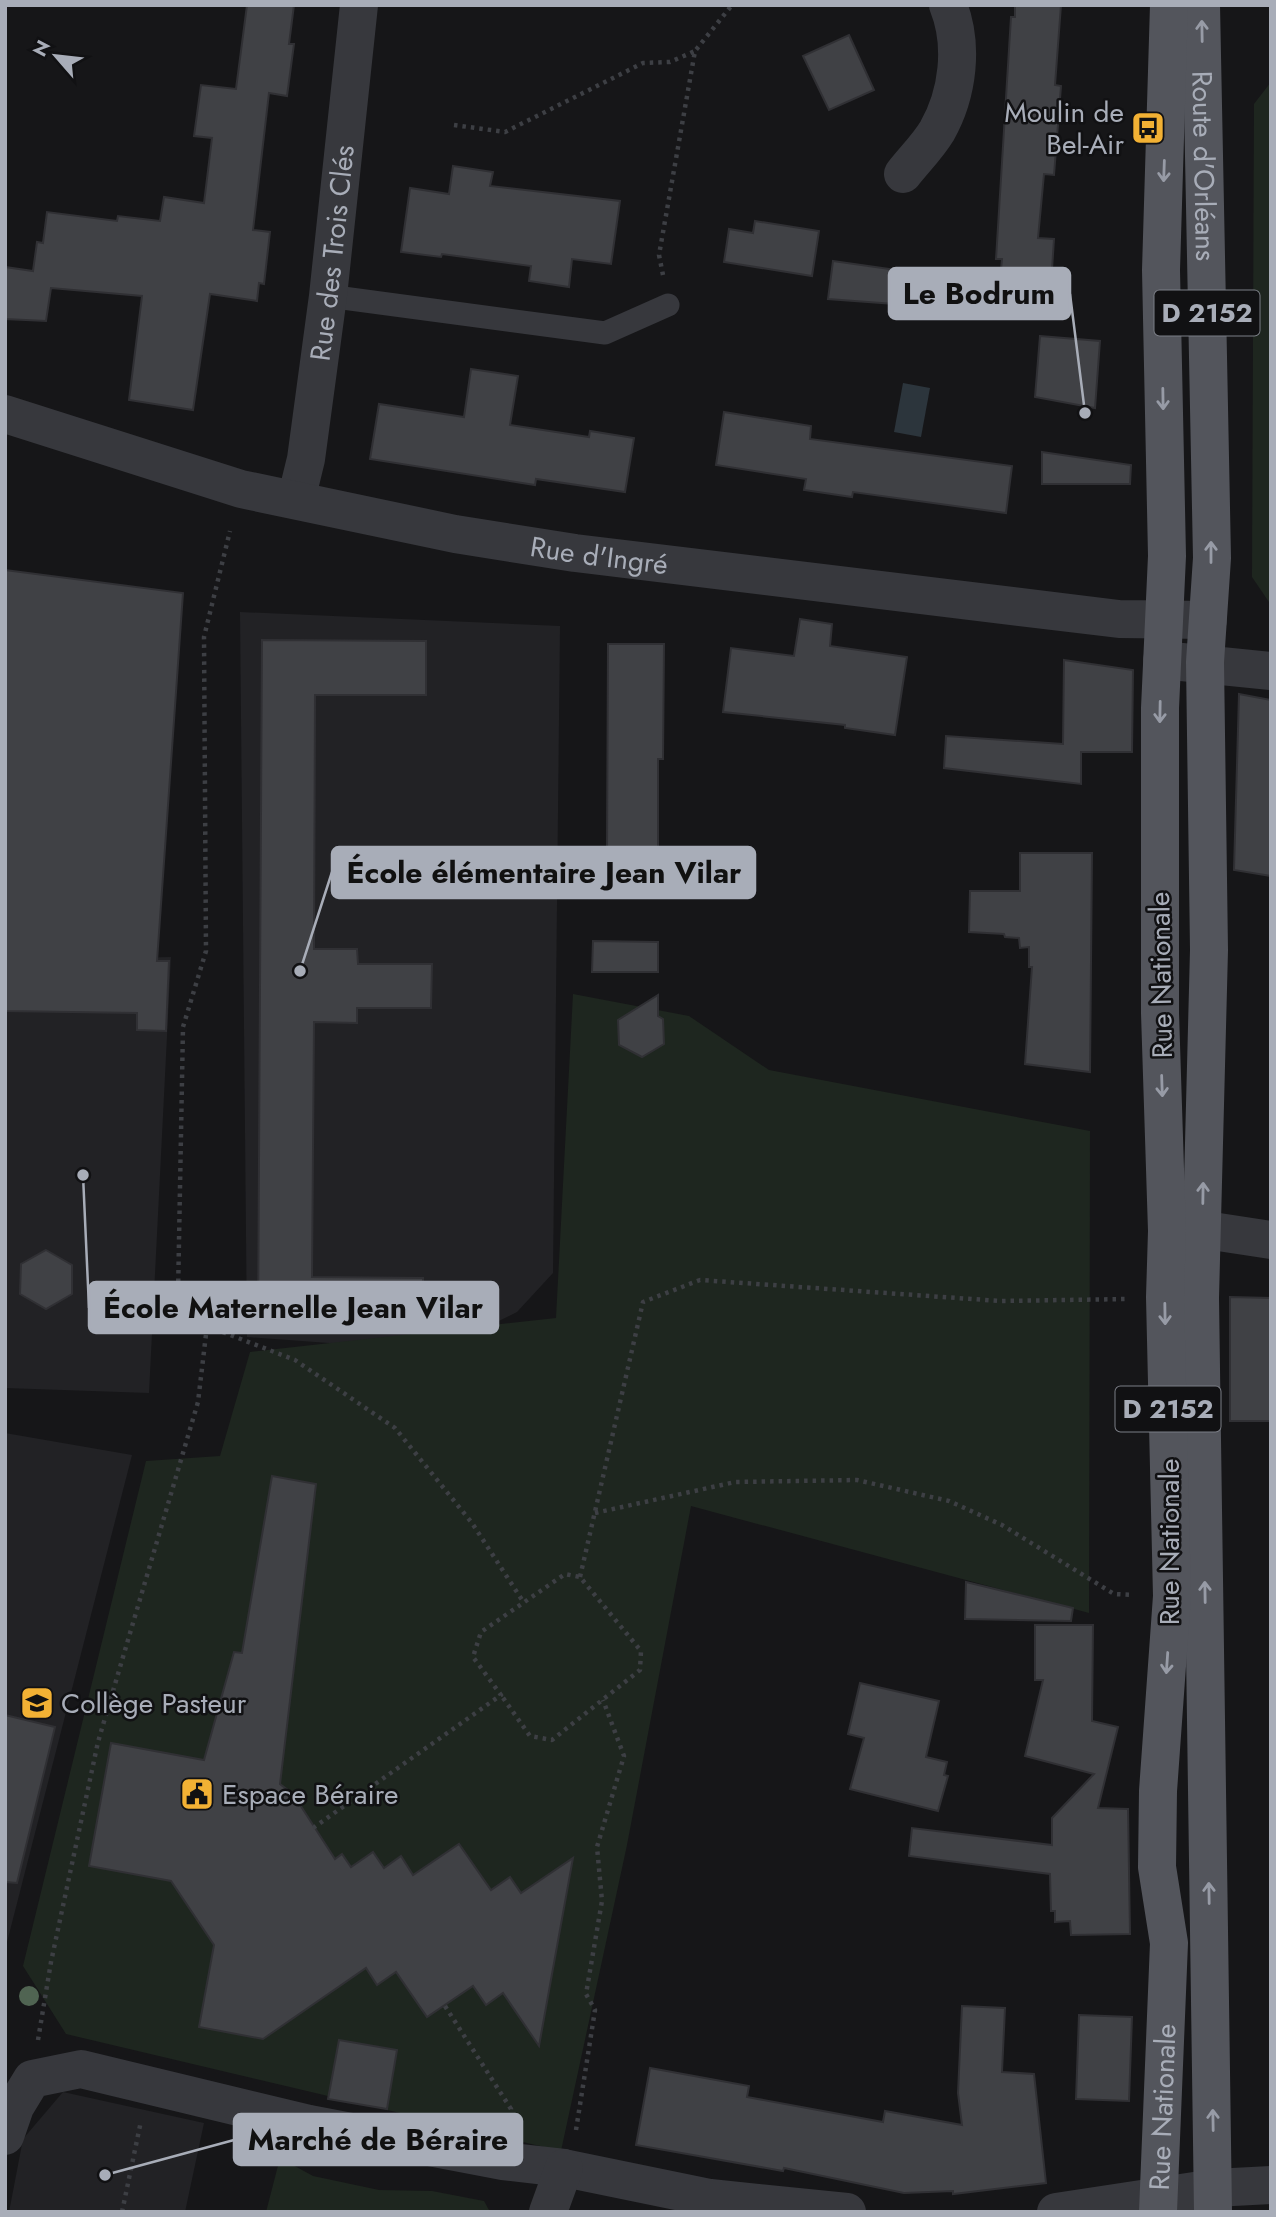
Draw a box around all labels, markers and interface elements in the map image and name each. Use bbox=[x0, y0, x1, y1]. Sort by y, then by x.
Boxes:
one-way arrow bbox=[1195, 19, 1209, 42]
north arrow bbox=[21, 21, 91, 91]
text: N bbox=[26, 35, 57, 61]
street label: Route d'Orléans bbox=[1182, 70, 1227, 262]
place label: Moulin de Bel-Air bbox=[1004, 92, 1124, 165]
bus stop icon: Moulin de Bel-Air bbox=[1129, 109, 1167, 147]
street label: Rue des Trois Clés bbox=[299, 143, 364, 363]
one-way arrow bbox=[1157, 160, 1171, 183]
callout: Le Bodrum bbox=[889, 268, 1070, 319]
text: Le Bodrum bbox=[903, 272, 1055, 315]
road number: D 2152 bbox=[1154, 290, 1260, 336]
one-way arrow bbox=[1157, 387, 1170, 410]
street label: Rue d'Ingré bbox=[527, 526, 670, 585]
one-way arrow bbox=[1204, 541, 1218, 564]
one-way arrow bbox=[1153, 700, 1167, 723]
callout: École élémentaire Jean Vilar bbox=[332, 847, 755, 898]
text: École élémentaire Jean Vilar bbox=[347, 851, 742, 894]
street label: Rue Nationale bbox=[1139, 891, 1183, 1059]
one-way arrow bbox=[1156, 1075, 1169, 1098]
one-way arrow bbox=[1197, 1181, 1210, 1204]
callout: École Maternelle Jean Vilar bbox=[89, 1282, 498, 1333]
text: École Maternelle Jean Vilar bbox=[103, 1286, 484, 1329]
one-way arrow bbox=[1159, 1302, 1172, 1325]
road number: D 2152 bbox=[1116, 1386, 1220, 1432]
street label: Rue Nationale bbox=[1149, 1459, 1190, 1625]
one-way arrow bbox=[1198, 1580, 1212, 1603]
one-way arrow bbox=[1160, 1652, 1173, 1674]
place label: Collège Pasteur bbox=[61, 1683, 247, 1724]
school or university icon: Collège Pasteur bbox=[18, 1684, 56, 1722]
place label: Espace Béraire bbox=[222, 1774, 398, 1815]
public building icon: Espace Béraire bbox=[178, 1775, 216, 1813]
one-way arrow bbox=[1202, 1881, 1216, 1904]
street label: Rue Nationale bbox=[1138, 2023, 1186, 2191]
one-way arrow bbox=[1206, 2109, 1219, 2132]
callout: Marché de Béraire bbox=[234, 2114, 522, 2165]
text: Marché de Béraire bbox=[248, 2118, 508, 2161]

